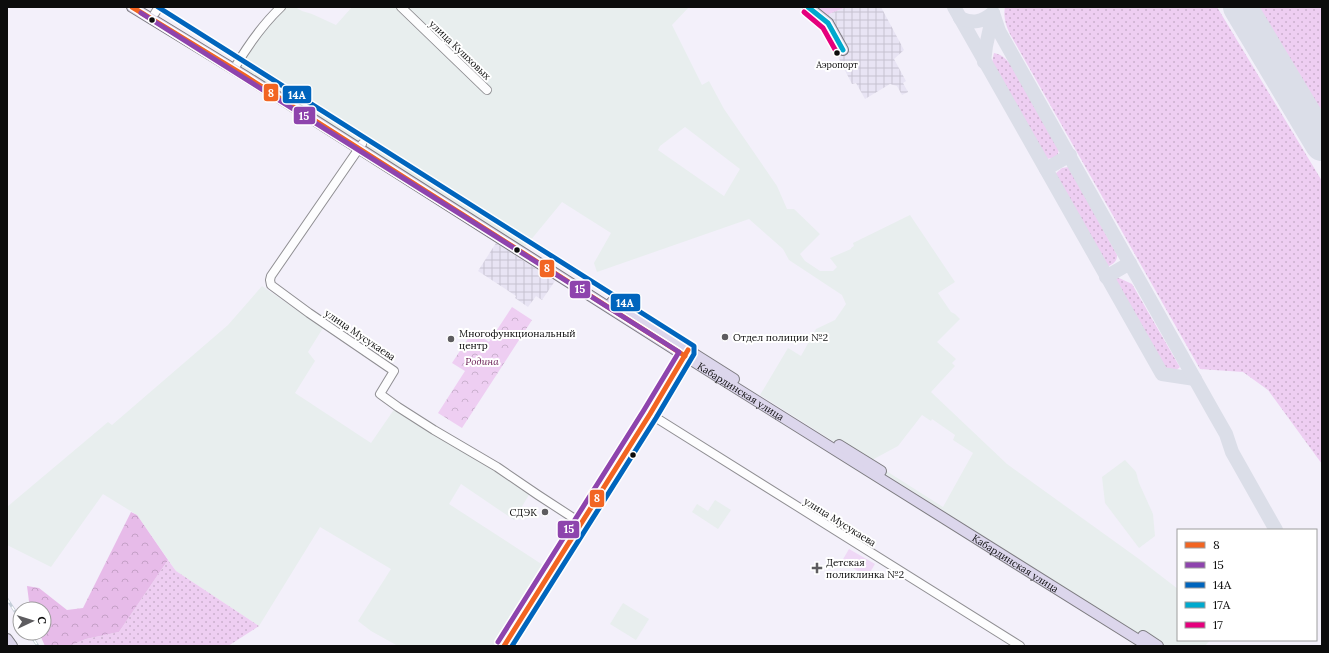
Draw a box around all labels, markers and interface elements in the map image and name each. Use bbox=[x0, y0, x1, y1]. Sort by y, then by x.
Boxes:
unlabelled marker bbox=[147, 15, 157, 25]
street label: улица Кушховых bbox=[426, 17, 494, 83]
marker: Аэропорт bbox=[832, 48, 842, 58]
place label: Аэропорт bbox=[815, 59, 858, 70]
line badge: 8 bbox=[263, 83, 279, 102]
line badge: 14А bbox=[282, 85, 312, 104]
text: 8 bbox=[268, 86, 274, 100]
text: 14А bbox=[288, 88, 307, 102]
line badge: 15 bbox=[293, 106, 316, 125]
text: 15 bbox=[299, 109, 309, 123]
unlabelled marker bbox=[512, 245, 522, 255]
line badge: 8 bbox=[539, 259, 555, 278]
text: 8 bbox=[544, 261, 550, 275]
line badge: 15 bbox=[569, 280, 591, 299]
text: 15 bbox=[575, 282, 585, 296]
line badge: 14А bbox=[610, 293, 641, 312]
text: 14А bbox=[616, 296, 635, 310]
street label: улица Мусукаева bbox=[322, 307, 398, 363]
place label: Многофункциональный центр bbox=[459, 327, 576, 352]
place label: Отдел полиции №2 bbox=[733, 331, 828, 344]
marker: Отдел полиции №2 bbox=[720, 332, 730, 342]
marker: Многофункциональный центр bbox=[446, 334, 456, 344]
park label: Родина bbox=[465, 355, 499, 368]
street label: Кабардинская улица bbox=[695, 359, 787, 423]
unlabelled marker bbox=[628, 450, 638, 460]
line badge: 8 bbox=[589, 489, 605, 508]
text: 8 bbox=[594, 491, 600, 505]
street label: улица Мусукаева bbox=[802, 495, 878, 549]
place label: СДЭК bbox=[509, 506, 537, 519]
marker: СДЭК bbox=[540, 507, 550, 517]
line badge: 15 bbox=[557, 520, 580, 539]
text: 15 bbox=[564, 522, 574, 536]
legend bbox=[1177, 529, 1317, 641]
street label: Кабардинская улица bbox=[970, 531, 1061, 595]
text: 8 bbox=[1213, 537, 1220, 552]
place label: Детская поликлинка №2 bbox=[826, 556, 904, 581]
text: 15 bbox=[1213, 557, 1224, 572]
marker: Детская поликлинка №2 bbox=[811, 562, 823, 574]
text: 14А bbox=[1213, 577, 1232, 592]
text: 17А bbox=[1213, 597, 1231, 612]
north arrow bbox=[12, 601, 52, 641]
text: С bbox=[35, 616, 49, 625]
text: 17 bbox=[1213, 617, 1223, 632]

